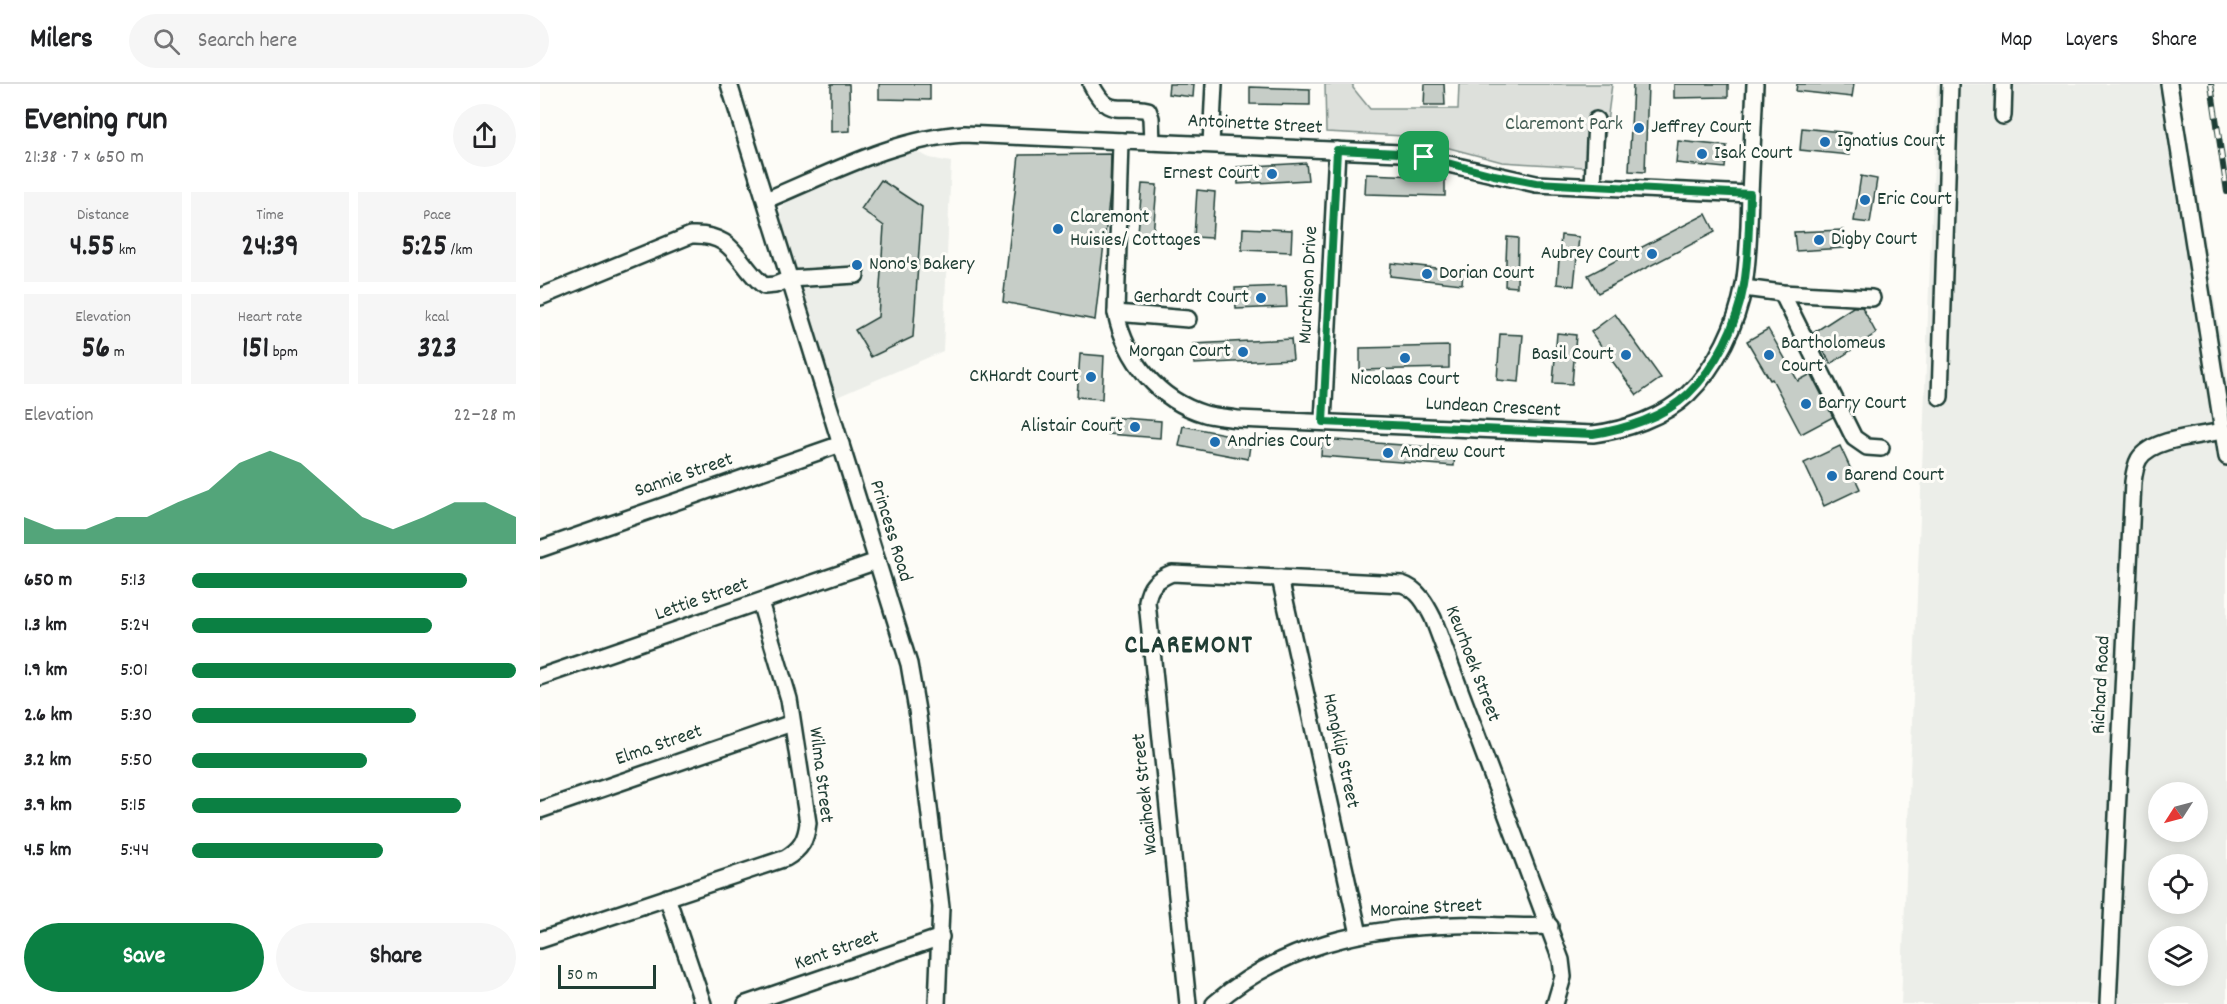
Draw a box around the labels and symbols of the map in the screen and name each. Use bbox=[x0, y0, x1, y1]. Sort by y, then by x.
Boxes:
street label: Antoinette Street bbox=[1187, 107, 1323, 143]
park label: Claremont Park bbox=[1505, 111, 1623, 139]
place label: Jeffrey Court bbox=[1651, 114, 1752, 142]
marker: Jeffrey Court bbox=[1632, 121, 1646, 135]
place label: Ignatius Court bbox=[1837, 128, 1945, 156]
pin bbox=[1398, 131, 1449, 182]
marker: Ignatius Court bbox=[1818, 135, 1832, 149]
place label: Isak Court bbox=[1714, 140, 1793, 168]
marker: Isak Court bbox=[1695, 147, 1709, 161]
place label: Ernest Court bbox=[1163, 160, 1260, 188]
marker: Ernest Court bbox=[1265, 167, 1279, 181]
place label: Eric Court bbox=[1877, 186, 1952, 214]
marker: Eric Court bbox=[1858, 193, 1872, 207]
place label: Claremont Huisies/ Cottages bbox=[1070, 204, 1201, 255]
marker: Claremont Huisies/ Cottages bbox=[1051, 222, 1065, 236]
street label: Murchison Drive bbox=[1292, 225, 1326, 345]
place label: Digby Court bbox=[1831, 226, 1917, 254]
marker: Digby Court bbox=[1812, 233, 1826, 247]
place label: Aubrey Court bbox=[1541, 240, 1640, 268]
marker: Aubrey Court bbox=[1645, 247, 1659, 261]
place label: Nono's Bakery bbox=[869, 251, 975, 279]
marker: Nono's Bakery bbox=[850, 258, 864, 272]
place label: Dorian Court bbox=[1439, 260, 1535, 288]
marker: Dorian Court bbox=[1420, 267, 1434, 281]
place label: Gerhardt Court bbox=[1133, 284, 1249, 312]
marker: Gerhardt Court bbox=[1254, 291, 1268, 305]
place label: Bartholomeus Court bbox=[1781, 330, 1886, 381]
place label: Morgan Court bbox=[1129, 338, 1231, 366]
place label: Basil Court bbox=[1532, 341, 1614, 369]
marker: Morgan Court bbox=[1236, 345, 1250, 359]
marker: Basil Court bbox=[1619, 348, 1633, 362]
marker: Bartholomeus Court bbox=[1762, 348, 1776, 362]
marker: Nicolaas Court bbox=[1398, 351, 1412, 365]
place label: CKHardt Court bbox=[969, 363, 1079, 391]
place label: Nicolaas Court bbox=[1350, 366, 1460, 394]
marker: CKHardt Court bbox=[1084, 370, 1098, 384]
street label: Lundean Crescent bbox=[1425, 390, 1561, 426]
place label: Barry Court bbox=[1818, 390, 1907, 418]
marker: Barry Court bbox=[1799, 397, 1813, 411]
place label: Alistair Court bbox=[1021, 413, 1123, 441]
marker: Alistair Court bbox=[1128, 420, 1142, 434]
place label: Andries Court bbox=[1227, 428, 1332, 456]
marker: Andries Court bbox=[1208, 435, 1222, 449]
place label: Andrew Court bbox=[1400, 439, 1505, 467]
street label: Sannie Street bbox=[631, 446, 737, 506]
marker: Andrew Court bbox=[1381, 446, 1395, 460]
place label: Barend Court bbox=[1844, 462, 1944, 490]
marker: Barend Court bbox=[1825, 469, 1839, 483]
street label: Princess Road bbox=[861, 477, 919, 585]
street label: Lettie Street bbox=[651, 571, 753, 629]
street label: Keurhoek Street bbox=[1437, 602, 1507, 726]
district label: CLAREMONT bbox=[1124, 628, 1254, 665]
street label: Richard Road bbox=[2085, 635, 2119, 735]
street label: Hangklip Street bbox=[1314, 691, 1366, 811]
street label: Elma Street bbox=[612, 718, 706, 774]
street label: Wilma Street bbox=[800, 726, 840, 824]
street label: Waaihoek Street bbox=[1126, 732, 1166, 856]
north arrow bbox=[2148, 782, 2208, 842]
street label: Moraine Street bbox=[1369, 892, 1483, 926]
street label: Kent Street bbox=[791, 923, 883, 979]
scale bar bbox=[558, 962, 656, 990]

